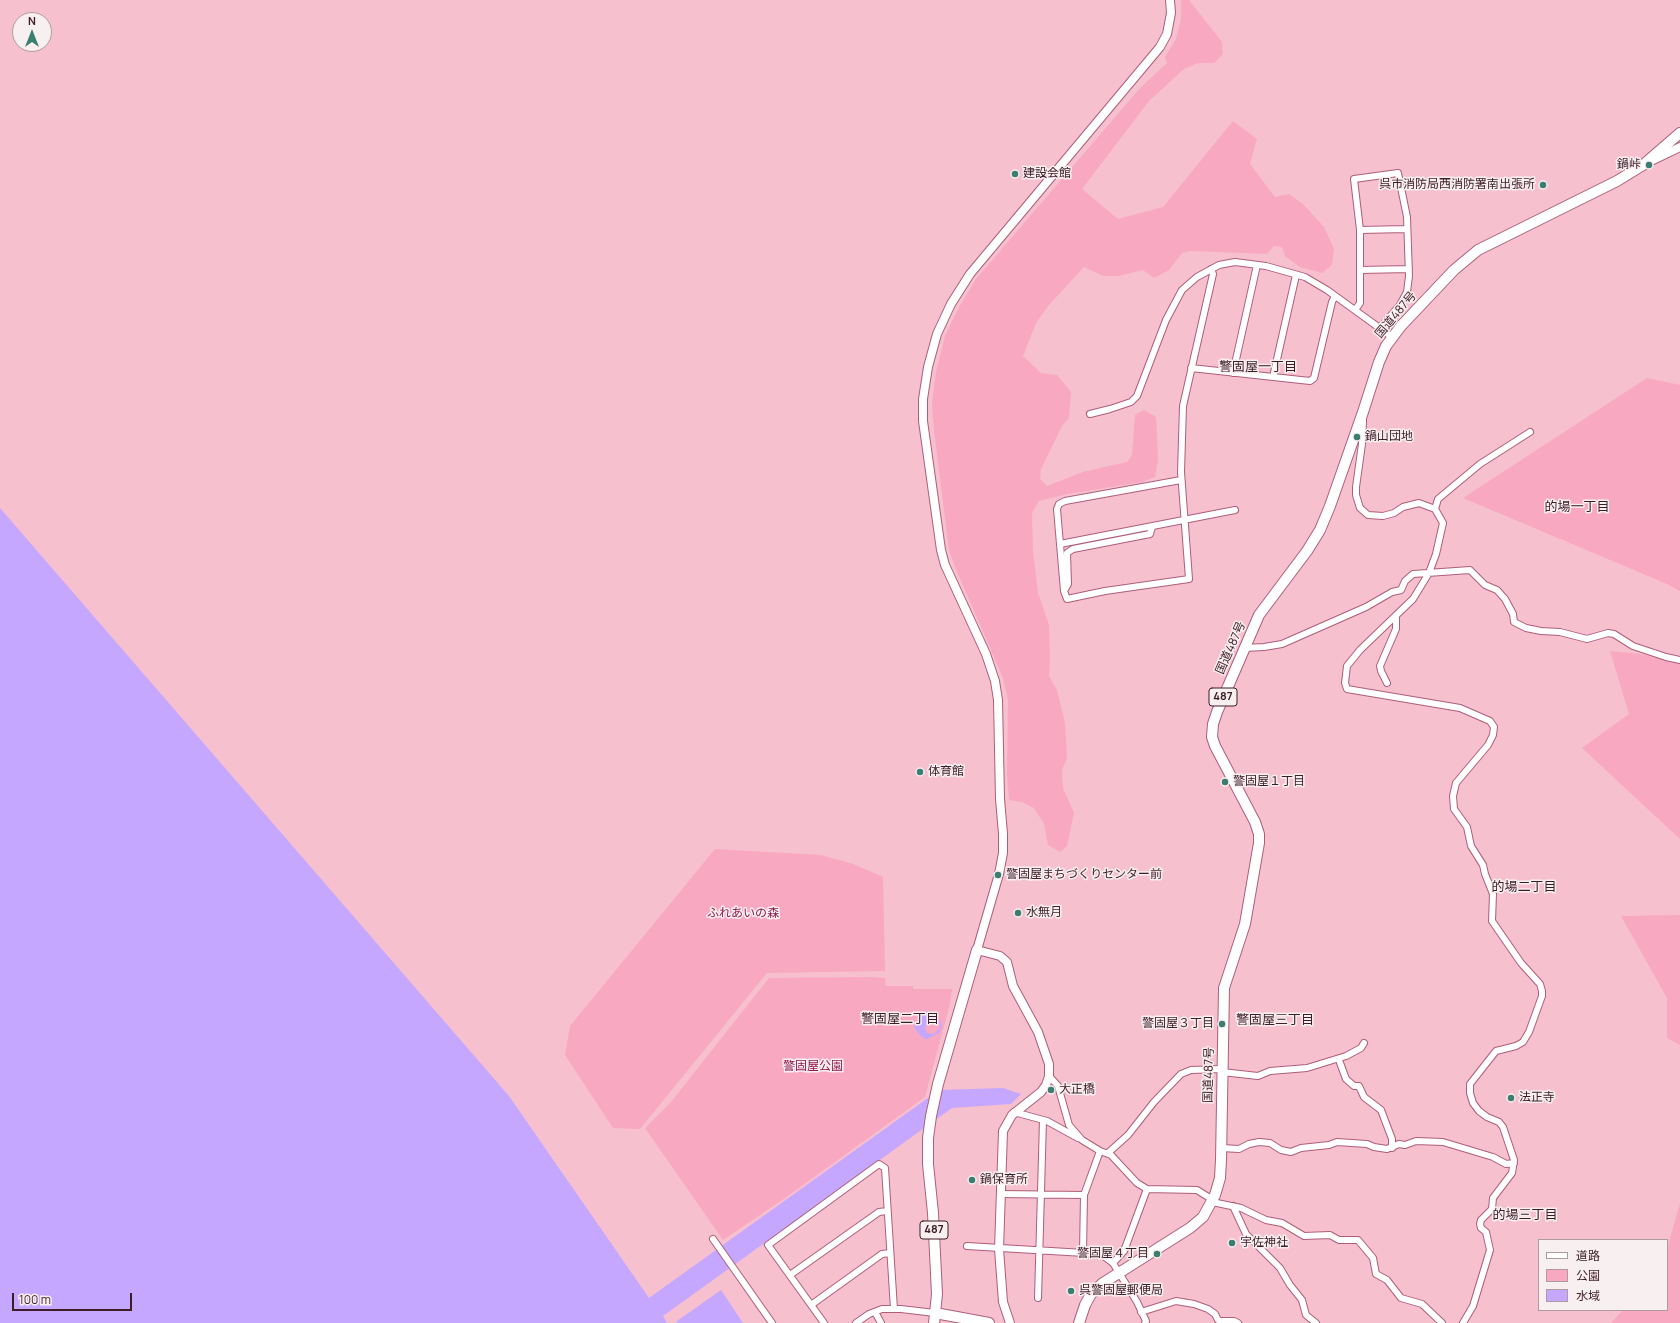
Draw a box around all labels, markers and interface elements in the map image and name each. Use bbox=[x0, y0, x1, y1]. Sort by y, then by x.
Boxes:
north arrow bbox=[12, 12, 52, 52]
text: N bbox=[28, 13, 36, 28]
place label: 鍋峠 bbox=[1617, 158, 1641, 172]
marker: 鍋峠 bbox=[1644, 160, 1654, 170]
place label: 建設会館 bbox=[1023, 167, 1071, 181]
marker: 建設会館 bbox=[1010, 169, 1020, 179]
place label: 呉市消防局西消防署南出張所 bbox=[1379, 178, 1535, 192]
marker: 呉市消防局西消防署南出張所 bbox=[1538, 180, 1548, 190]
street label: 国道487号 bbox=[1372, 289, 1420, 341]
district label: 警固屋一丁目 bbox=[1219, 359, 1297, 375]
place label: 鍋山団地 bbox=[1365, 430, 1413, 444]
marker: 鍋山団地 bbox=[1352, 432, 1362, 442]
district label: 的場一丁目 bbox=[1545, 499, 1609, 515]
street label: 国道487号 bbox=[1213, 619, 1249, 677]
road number: 487 bbox=[1209, 688, 1237, 706]
place label: 体育館 bbox=[928, 765, 964, 779]
marker: 体育館 bbox=[915, 767, 925, 777]
place label: 警固屋１丁目 bbox=[1233, 775, 1305, 789]
marker: 警固屋１丁目 bbox=[1220, 777, 1230, 787]
place label: 警固屋まちづくりセンター前 bbox=[1006, 868, 1162, 882]
marker: 警固屋まちづくりセンター前 bbox=[993, 870, 1003, 880]
district label: 的場二丁目 bbox=[1492, 879, 1556, 895]
place label: 水無月 bbox=[1026, 906, 1062, 920]
park label: ふれあいの森 bbox=[707, 907, 779, 921]
marker: 水無月 bbox=[1013, 908, 1023, 918]
district label: 警固屋二丁目 bbox=[861, 1011, 939, 1027]
district label: 警固屋三丁目 bbox=[1236, 1012, 1314, 1028]
place label: 警固屋３丁目 bbox=[1142, 1017, 1214, 1031]
marker: 警固屋３丁目 bbox=[1217, 1019, 1227, 1029]
street label: 国道487号 bbox=[1201, 1047, 1217, 1103]
park label: 警固屋公園 bbox=[783, 1060, 843, 1074]
place label: 大正橋 bbox=[1059, 1083, 1095, 1097]
marker: 大正橋 bbox=[1046, 1085, 1056, 1095]
place label: 法正寺 bbox=[1519, 1091, 1555, 1105]
marker: 法正寺 bbox=[1506, 1093, 1516, 1103]
place label: 鍋保育所 bbox=[980, 1173, 1028, 1187]
marker: 鍋保育所 bbox=[967, 1175, 977, 1185]
district label: 的場三丁目 bbox=[1493, 1207, 1557, 1223]
road number: 487 bbox=[920, 1221, 948, 1239]
place label: 宇佐神社 bbox=[1240, 1236, 1288, 1250]
marker: 宇佐神社 bbox=[1227, 1238, 1237, 1248]
legend bbox=[1538, 1239, 1668, 1311]
place label: 警固屋４丁目 bbox=[1077, 1247, 1149, 1261]
text: 道路 bbox=[1576, 1247, 1600, 1264]
marker: 警固屋４丁目 bbox=[1152, 1249, 1162, 1259]
text: 公園 bbox=[1576, 1267, 1600, 1284]
place label: 呉警固屋郵便局 bbox=[1079, 1284, 1163, 1298]
scale bar bbox=[14, 1285, 134, 1311]
marker: 呉警固屋郵便局 bbox=[1066, 1286, 1076, 1296]
text: 水域 bbox=[1576, 1287, 1600, 1304]
text: 100 m bbox=[19, 1291, 51, 1308]

